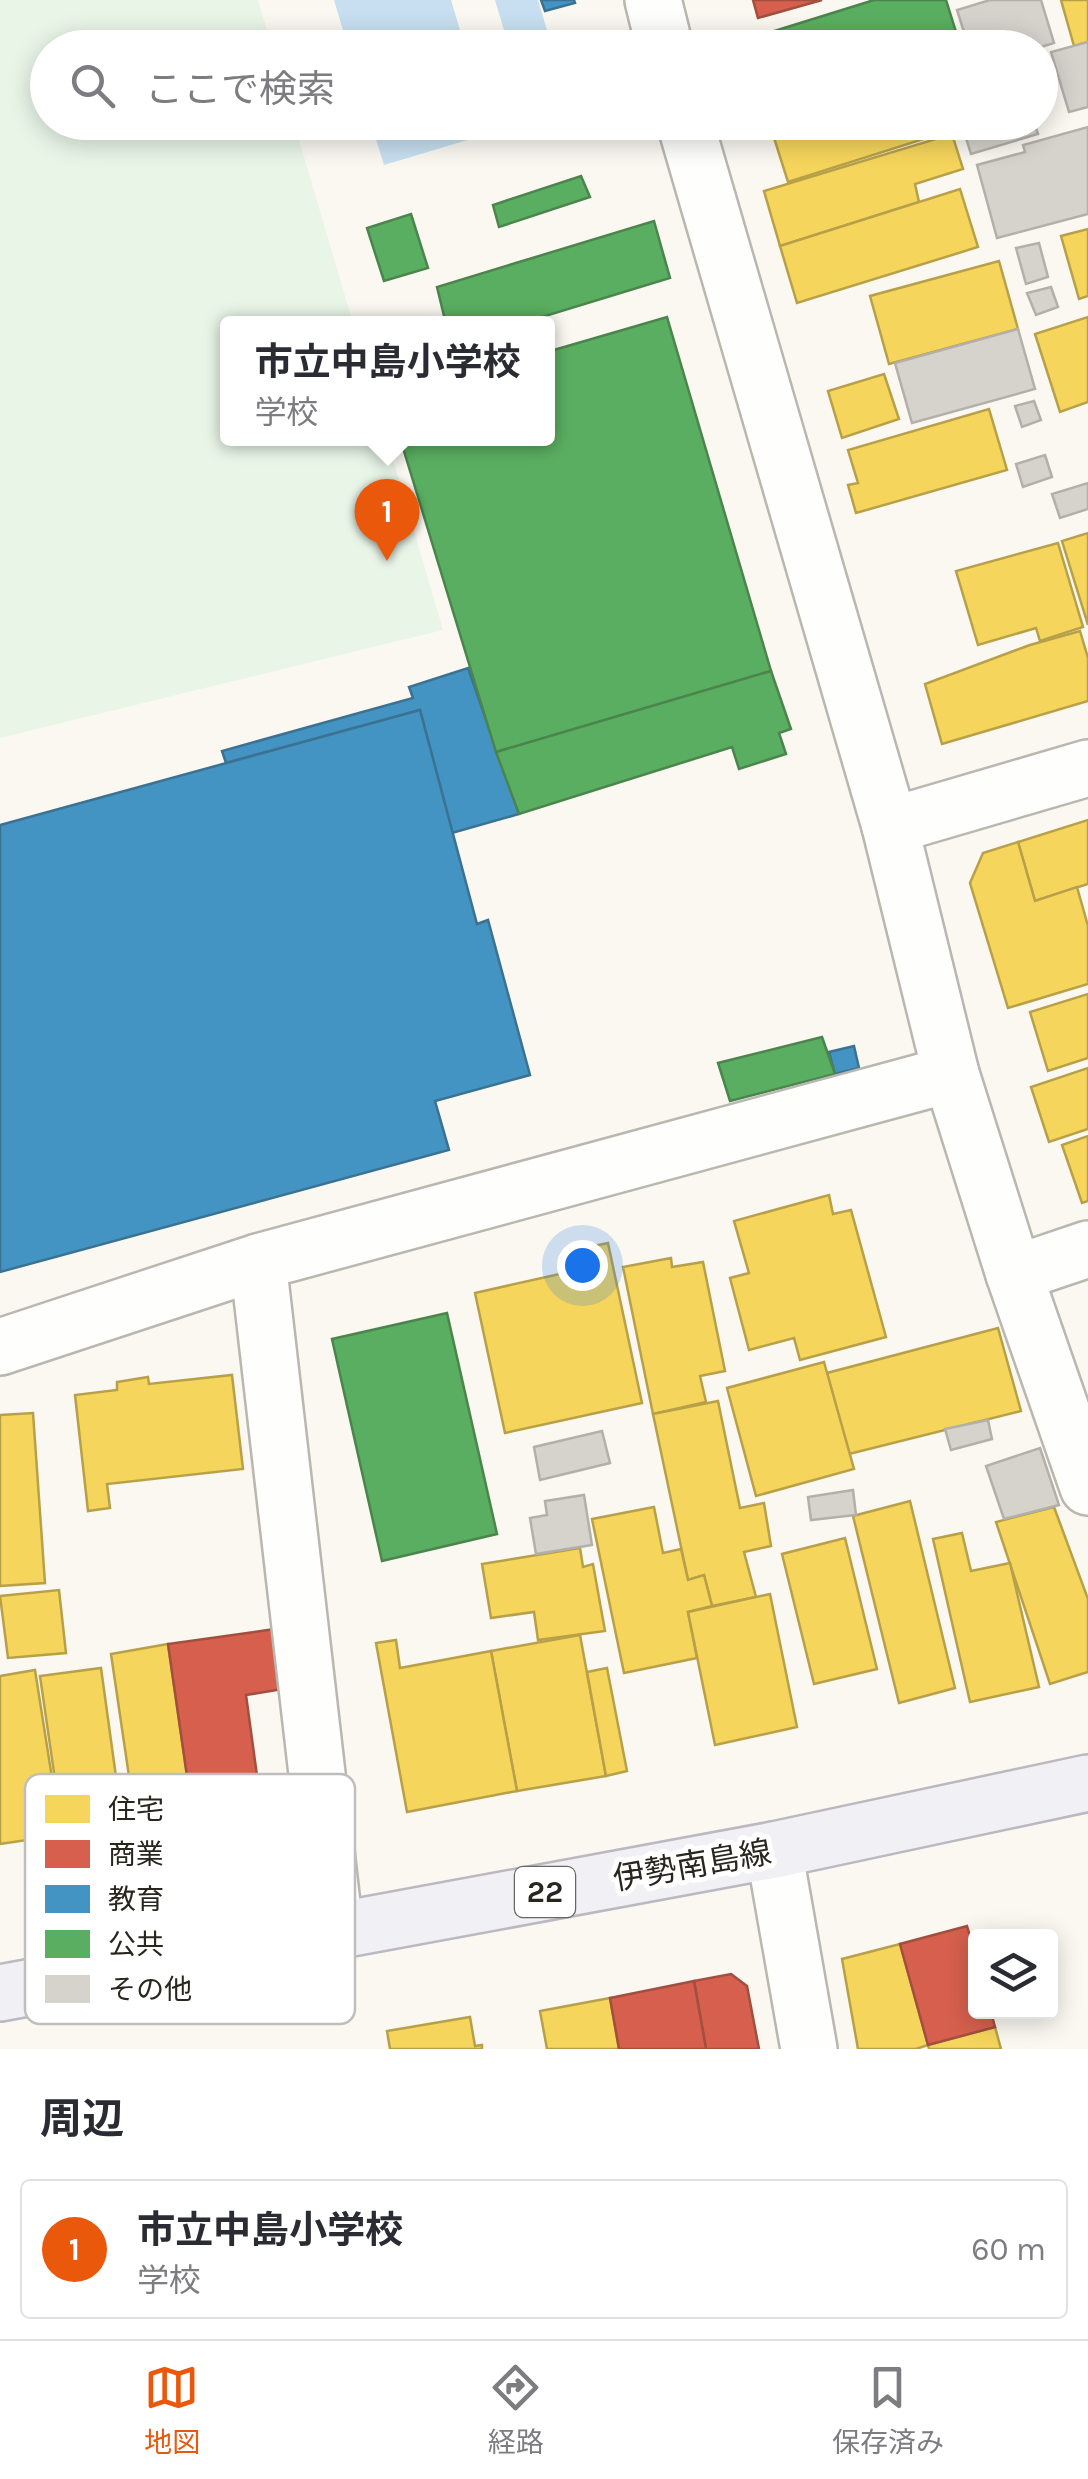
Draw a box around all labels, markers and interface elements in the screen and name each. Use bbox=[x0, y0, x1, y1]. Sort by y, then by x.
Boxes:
search box bbox=[30, 30, 1058, 140]
icon: search bbox=[65, 58, 120, 113]
text: ここで検索 bbox=[145, 67, 335, 112]
popup bbox=[220, 316, 555, 446]
text: 市立中島小学校 bbox=[254, 340, 521, 385]
text: 学校 bbox=[254, 394, 319, 431]
pin: 1 bbox=[354, 478, 420, 561]
your location bbox=[557, 1240, 608, 1291]
legend bbox=[25, 1774, 355, 2024]
text: 住宅 bbox=[108, 1793, 164, 1826]
street label: 伊勢南島線 bbox=[610, 1833, 774, 1898]
text: 商業 bbox=[108, 1838, 164, 1871]
road number: 22 bbox=[515, 1867, 575, 1917]
text: 教育 bbox=[108, 1883, 164, 1916]
text: 公共 bbox=[108, 1928, 164, 1961]
map controls bbox=[968, 1929, 1058, 2019]
button: layers bbox=[968, 1929, 1058, 2019]
text: その他 bbox=[108, 1973, 192, 2006]
text: 周辺 bbox=[40, 2094, 124, 2144]
text: 市立中島小学校 bbox=[137, 2208, 403, 2253]
text: 1 bbox=[69, 2231, 80, 2268]
text: 60 m bbox=[971, 2231, 1046, 2268]
text: 学校 bbox=[137, 2262, 201, 2299]
tab: 地図 bbox=[144, 2360, 200, 2460]
tab: 経路 bbox=[488, 2360, 544, 2460]
tab: 保存済み bbox=[832, 2360, 944, 2460]

